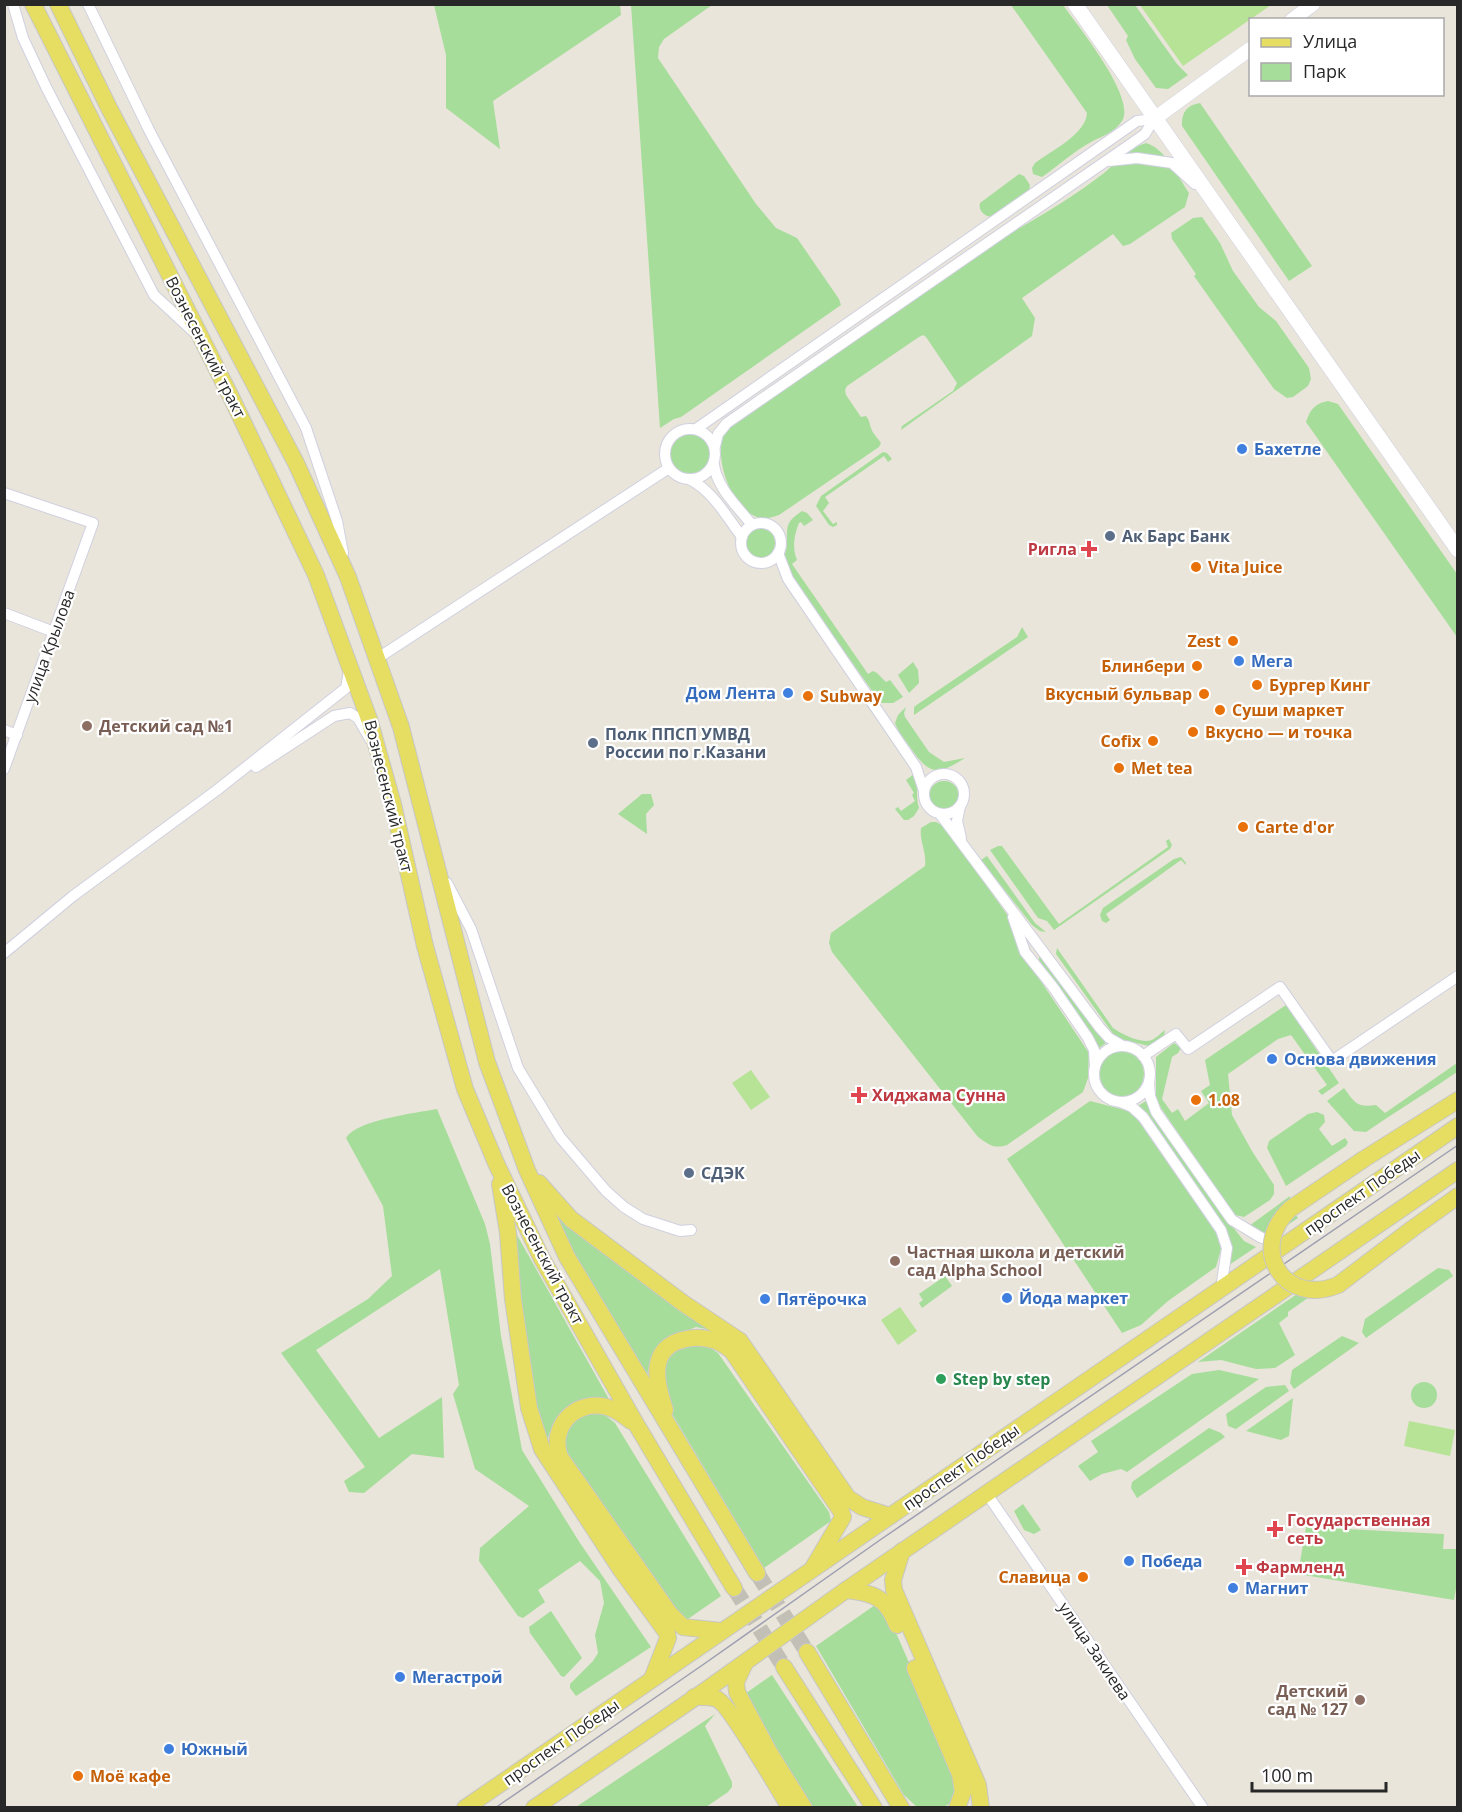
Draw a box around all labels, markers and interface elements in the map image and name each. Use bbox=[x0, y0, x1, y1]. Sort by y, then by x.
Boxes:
legend bbox=[1249, 18, 1444, 96]
text: Улица bbox=[1303, 29, 1357, 53]
text: Парк bbox=[1303, 59, 1347, 83]
street label: Вознесенский тракт bbox=[161, 273, 251, 422]
place label: Бахетле bbox=[1254, 438, 1321, 460]
marker: Бахетле bbox=[1235, 442, 1249, 456]
place label: Ак Барс Банк bbox=[1122, 525, 1230, 547]
marker: Ак Барс Банк bbox=[1103, 529, 1117, 543]
place label: Ригла bbox=[1028, 538, 1077, 560]
marker: Ригла bbox=[1082, 542, 1096, 556]
place label: Vita Juice bbox=[1208, 556, 1282, 578]
marker: Vita Juice bbox=[1189, 560, 1203, 574]
street label: улица Крылова bbox=[18, 586, 80, 706]
place label: Zest bbox=[1187, 630, 1221, 652]
marker: Zest bbox=[1226, 634, 1240, 648]
place label: Мега bbox=[1251, 650, 1293, 672]
marker: Мега bbox=[1232, 654, 1246, 668]
place label: Блинбери bbox=[1101, 655, 1185, 677]
marker: Блинбери bbox=[1190, 659, 1204, 673]
place label: Бургер Кинг bbox=[1269, 674, 1371, 696]
marker: Бургер Кинг bbox=[1250, 678, 1264, 692]
place label: Дом Лента bbox=[686, 682, 776, 704]
place label: Вкусный бульвар bbox=[1045, 683, 1192, 705]
place label: Subway bbox=[820, 685, 883, 707]
marker: Дом Лента bbox=[781, 686, 795, 700]
marker: Вкусный бульвар bbox=[1197, 687, 1211, 701]
marker: Subway bbox=[801, 689, 815, 703]
place label: Суши маркет bbox=[1232, 699, 1344, 721]
marker: Суши маркет bbox=[1213, 703, 1227, 717]
place label: Детский сад №1 bbox=[99, 715, 233, 737]
street label: Вознесенский тракт bbox=[359, 718, 419, 875]
marker: Детский сад №1 bbox=[80, 719, 94, 733]
place label: Вкусно — и точка bbox=[1205, 721, 1352, 743]
place label: Полк ППСП УМВД России по г.Казани bbox=[605, 723, 766, 763]
marker: Вкусно — и точка bbox=[1186, 725, 1200, 739]
place label: Cofix bbox=[1101, 730, 1142, 752]
marker: Cofix bbox=[1146, 734, 1160, 748]
marker: Полк ППСП УМВД России по г.Казани bbox=[586, 736, 600, 750]
place label: Met tea bbox=[1131, 757, 1193, 779]
marker: Met tea bbox=[1112, 761, 1126, 775]
place label: Carte d'or bbox=[1255, 816, 1334, 838]
marker: Carte d'or bbox=[1236, 820, 1250, 834]
place label: Основа движения bbox=[1284, 1048, 1437, 1070]
marker: Основа движения bbox=[1265, 1052, 1279, 1066]
place label: Хиджама Сунна bbox=[872, 1084, 1006, 1106]
marker: Хиджама Сунна bbox=[850, 1086, 868, 1104]
place label: 1.08 bbox=[1208, 1089, 1240, 1111]
marker: 1.08 bbox=[1189, 1093, 1203, 1107]
street label: проспект Победы bbox=[1300, 1144, 1424, 1240]
place label: СДЭК bbox=[701, 1162, 745, 1184]
marker: СДЭК bbox=[682, 1166, 696, 1180]
street label: Вознесенский тракт bbox=[497, 1180, 590, 1328]
place label: Частная школа и детский сад Alpha School bbox=[907, 1241, 1125, 1281]
marker: Частная школа и детский сад Alpha School bbox=[888, 1254, 902, 1268]
place label: Йода маркет bbox=[1019, 1287, 1128, 1309]
place label: Пятёрочка bbox=[777, 1288, 867, 1310]
marker: Йода маркет bbox=[1000, 1291, 1014, 1305]
marker: Пятёрочка bbox=[758, 1292, 772, 1306]
place label: Step by step bbox=[953, 1368, 1050, 1390]
marker: Step by step bbox=[934, 1372, 948, 1386]
street label: проспект Победы bbox=[899, 1419, 1023, 1515]
place label: Государственная сеть bbox=[1287, 1509, 1431, 1549]
marker: Государственная сеть bbox=[1268, 1522, 1282, 1536]
place label: Победа bbox=[1141, 1550, 1203, 1572]
marker: Победа bbox=[1122, 1554, 1136, 1568]
place label: Фармленд bbox=[1256, 1556, 1344, 1578]
marker: Фармленд bbox=[1237, 1560, 1251, 1574]
place label: Славица bbox=[999, 1566, 1071, 1588]
marker: Славица bbox=[1076, 1570, 1090, 1584]
place label: Магнит bbox=[1245, 1577, 1309, 1599]
marker: Магнит bbox=[1226, 1581, 1240, 1595]
street label: улица Закиева bbox=[1054, 1598, 1136, 1704]
place label: Мегастрой bbox=[412, 1666, 502, 1688]
marker: Мегастрой bbox=[393, 1670, 407, 1684]
place label: Детский сад № 127 bbox=[1267, 1680, 1348, 1720]
marker: Детский сад № 127 bbox=[1353, 1693, 1367, 1707]
street label: проспект Победы bbox=[499, 1694, 623, 1790]
place label: Южный bbox=[181, 1738, 248, 1760]
marker: Южный bbox=[162, 1742, 176, 1756]
scale bar bbox=[1252, 1755, 1386, 1793]
text: 100 m bbox=[1261, 1763, 1313, 1787]
place label: Моё кафе bbox=[90, 1765, 171, 1787]
marker: Моё кафе bbox=[71, 1769, 85, 1783]

